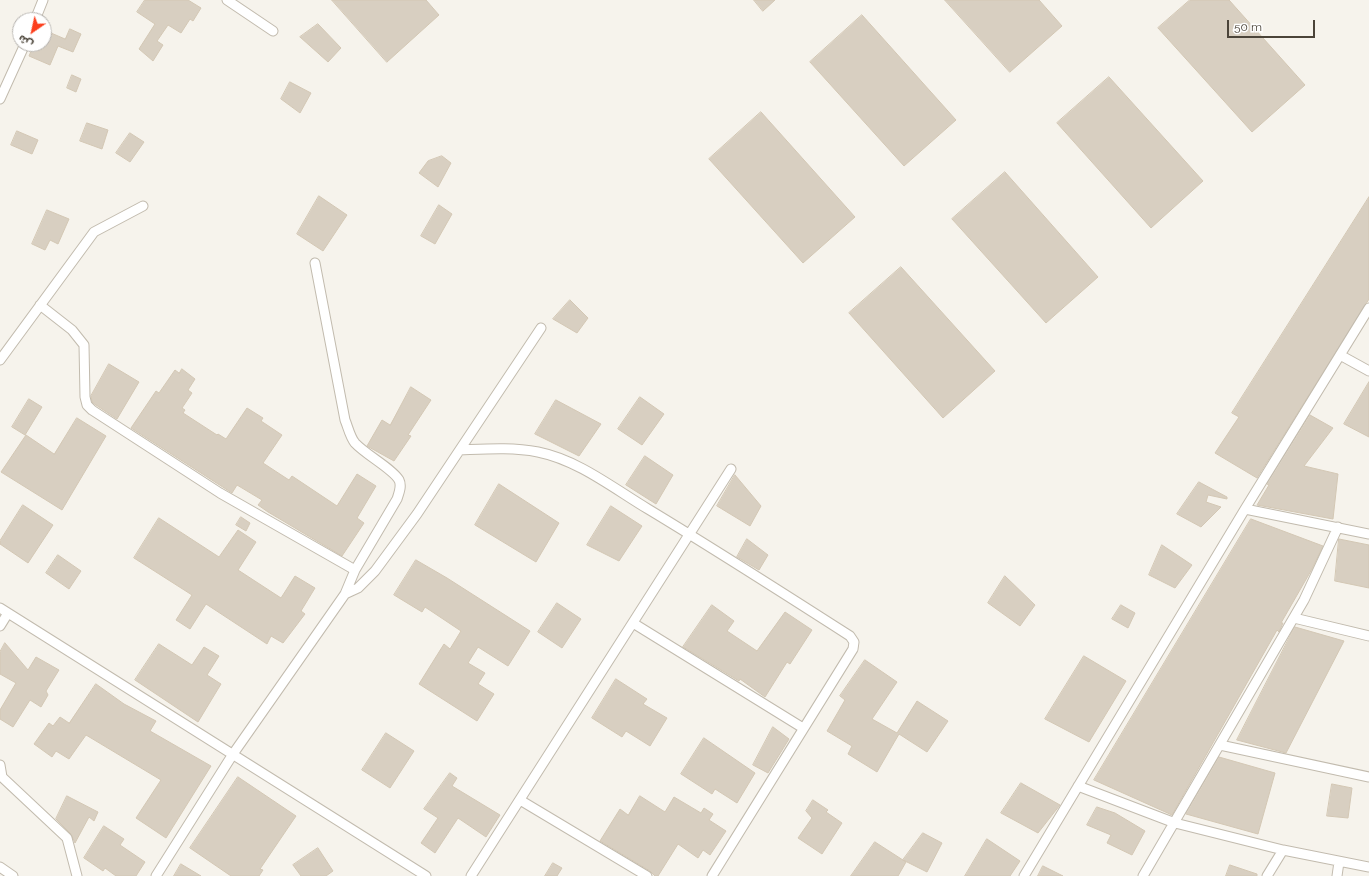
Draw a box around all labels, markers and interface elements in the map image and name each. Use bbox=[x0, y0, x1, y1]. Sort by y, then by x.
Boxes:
north arrow bbox=[12, 12, 52, 52]
scale bar bbox=[1229, 12, 1317, 38]
text: 50 m bbox=[1234, 20, 1262, 34]
text: ش bbox=[16, 32, 35, 51]

